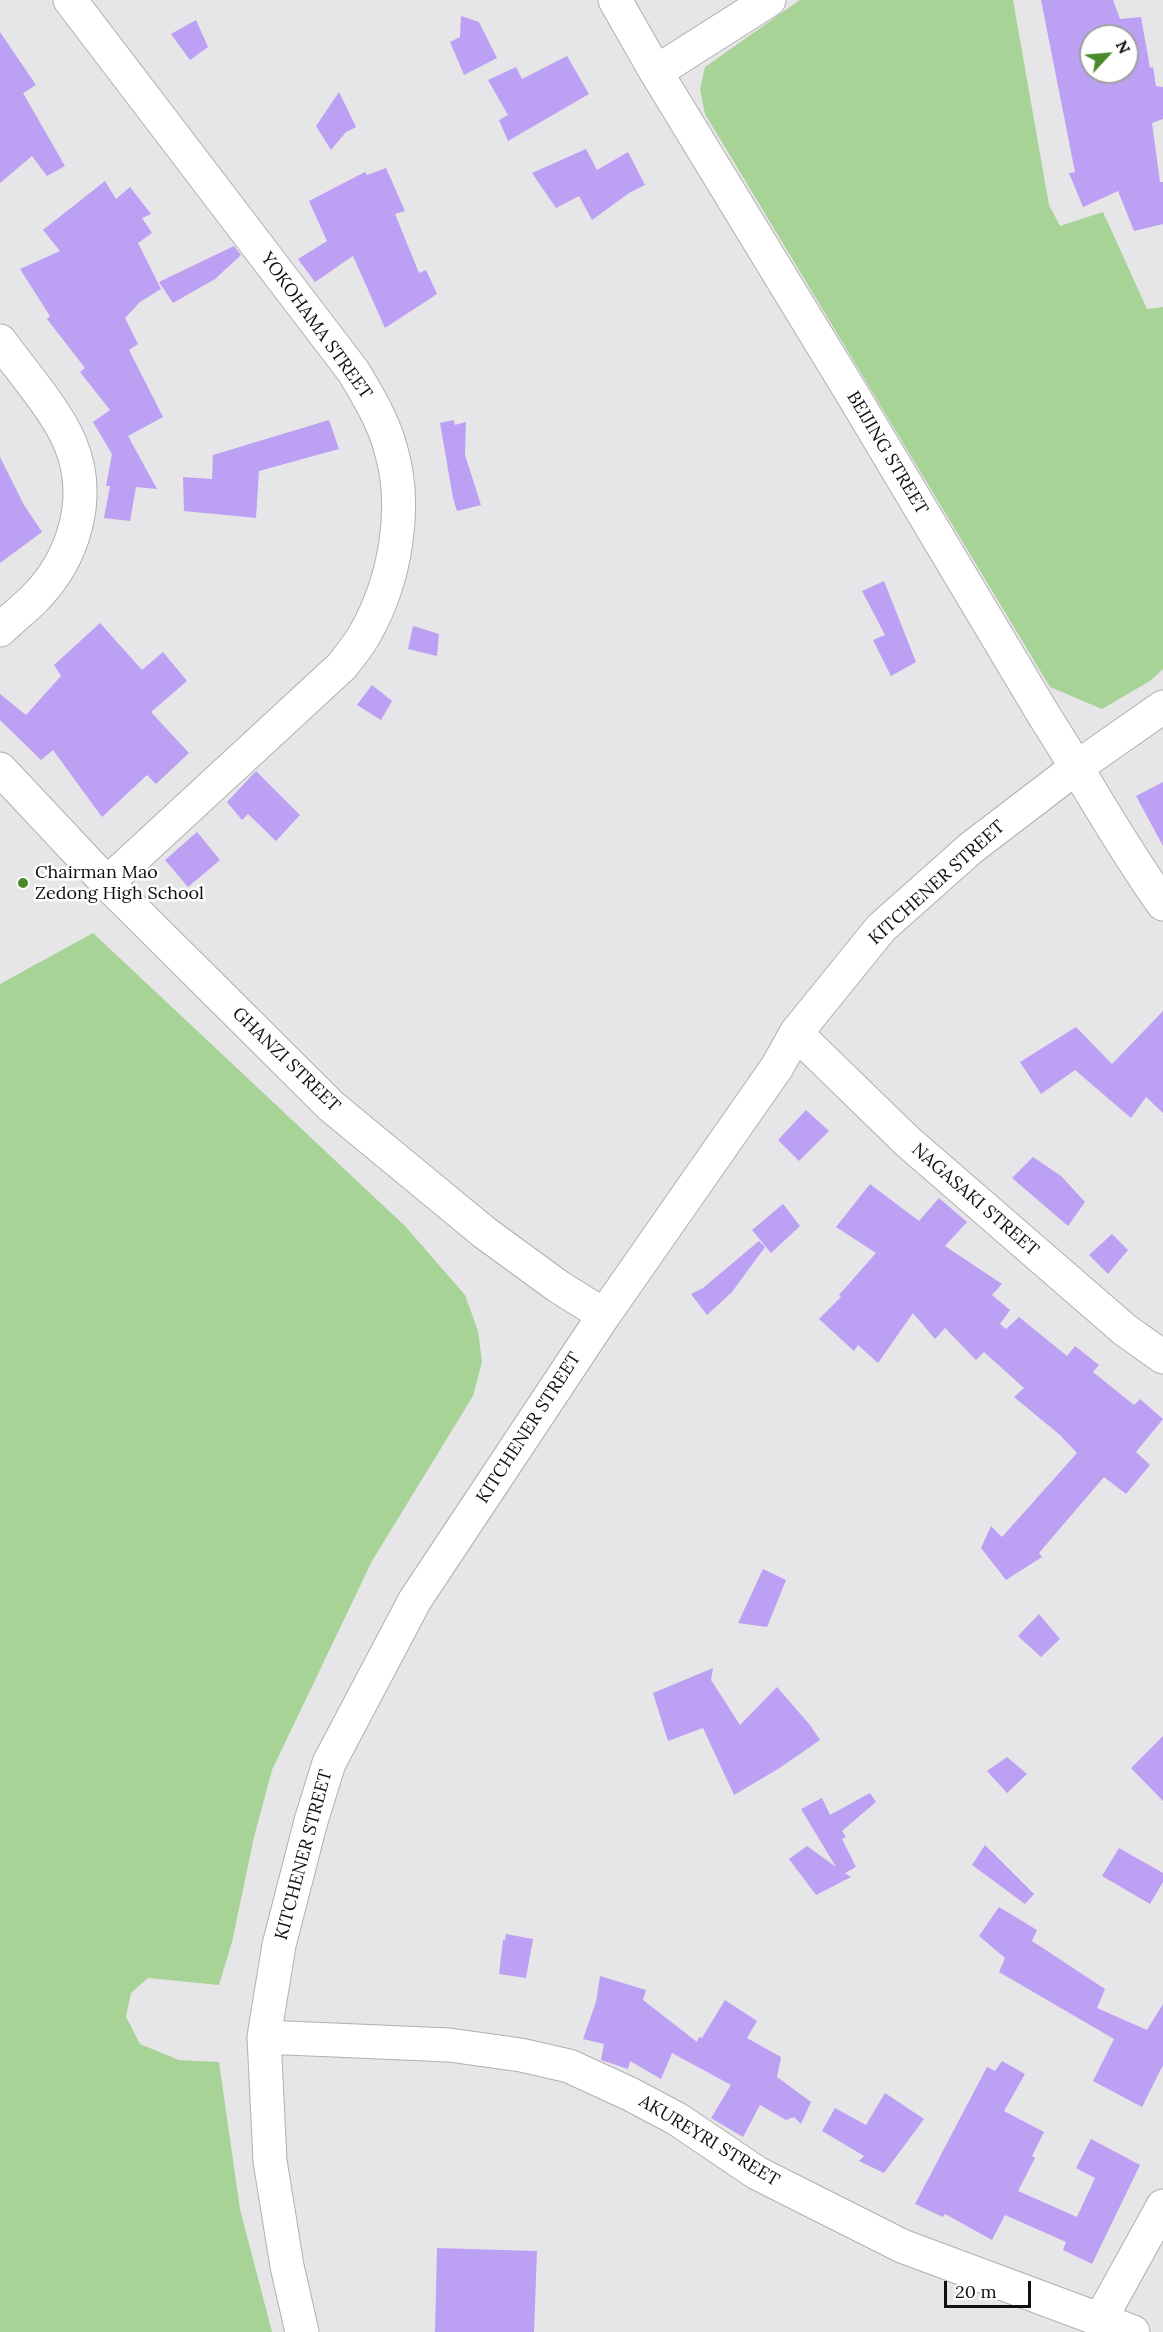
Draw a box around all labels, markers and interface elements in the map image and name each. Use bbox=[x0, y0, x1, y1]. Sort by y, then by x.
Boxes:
north arrow bbox=[1079, 24, 1139, 84]
text: N bbox=[1112, 37, 1135, 57]
street label: YOKOHAMA STREET bbox=[256, 248, 376, 404]
street label: BEIJING STREET bbox=[842, 387, 932, 519]
street label: KITCHENER STREET bbox=[865, 816, 1009, 950]
place label: Chairman Mao Zedong High School bbox=[35, 862, 204, 904]
marker: Chairman Mao Zedong High School bbox=[16, 876, 30, 890]
street label: GHANZI STREET bbox=[228, 1003, 344, 1117]
street label: NAGASAKI STREET bbox=[907, 1139, 1043, 1261]
street label: KITCHENER STREET bbox=[472, 1349, 586, 1507]
street label: KITCHENER STREET bbox=[271, 1767, 337, 1943]
street label: AKUREYRI STREET bbox=[635, 2091, 783, 2191]
scale bar bbox=[947, 2269, 1034, 2307]
text: 20 m bbox=[955, 2280, 997, 2303]

